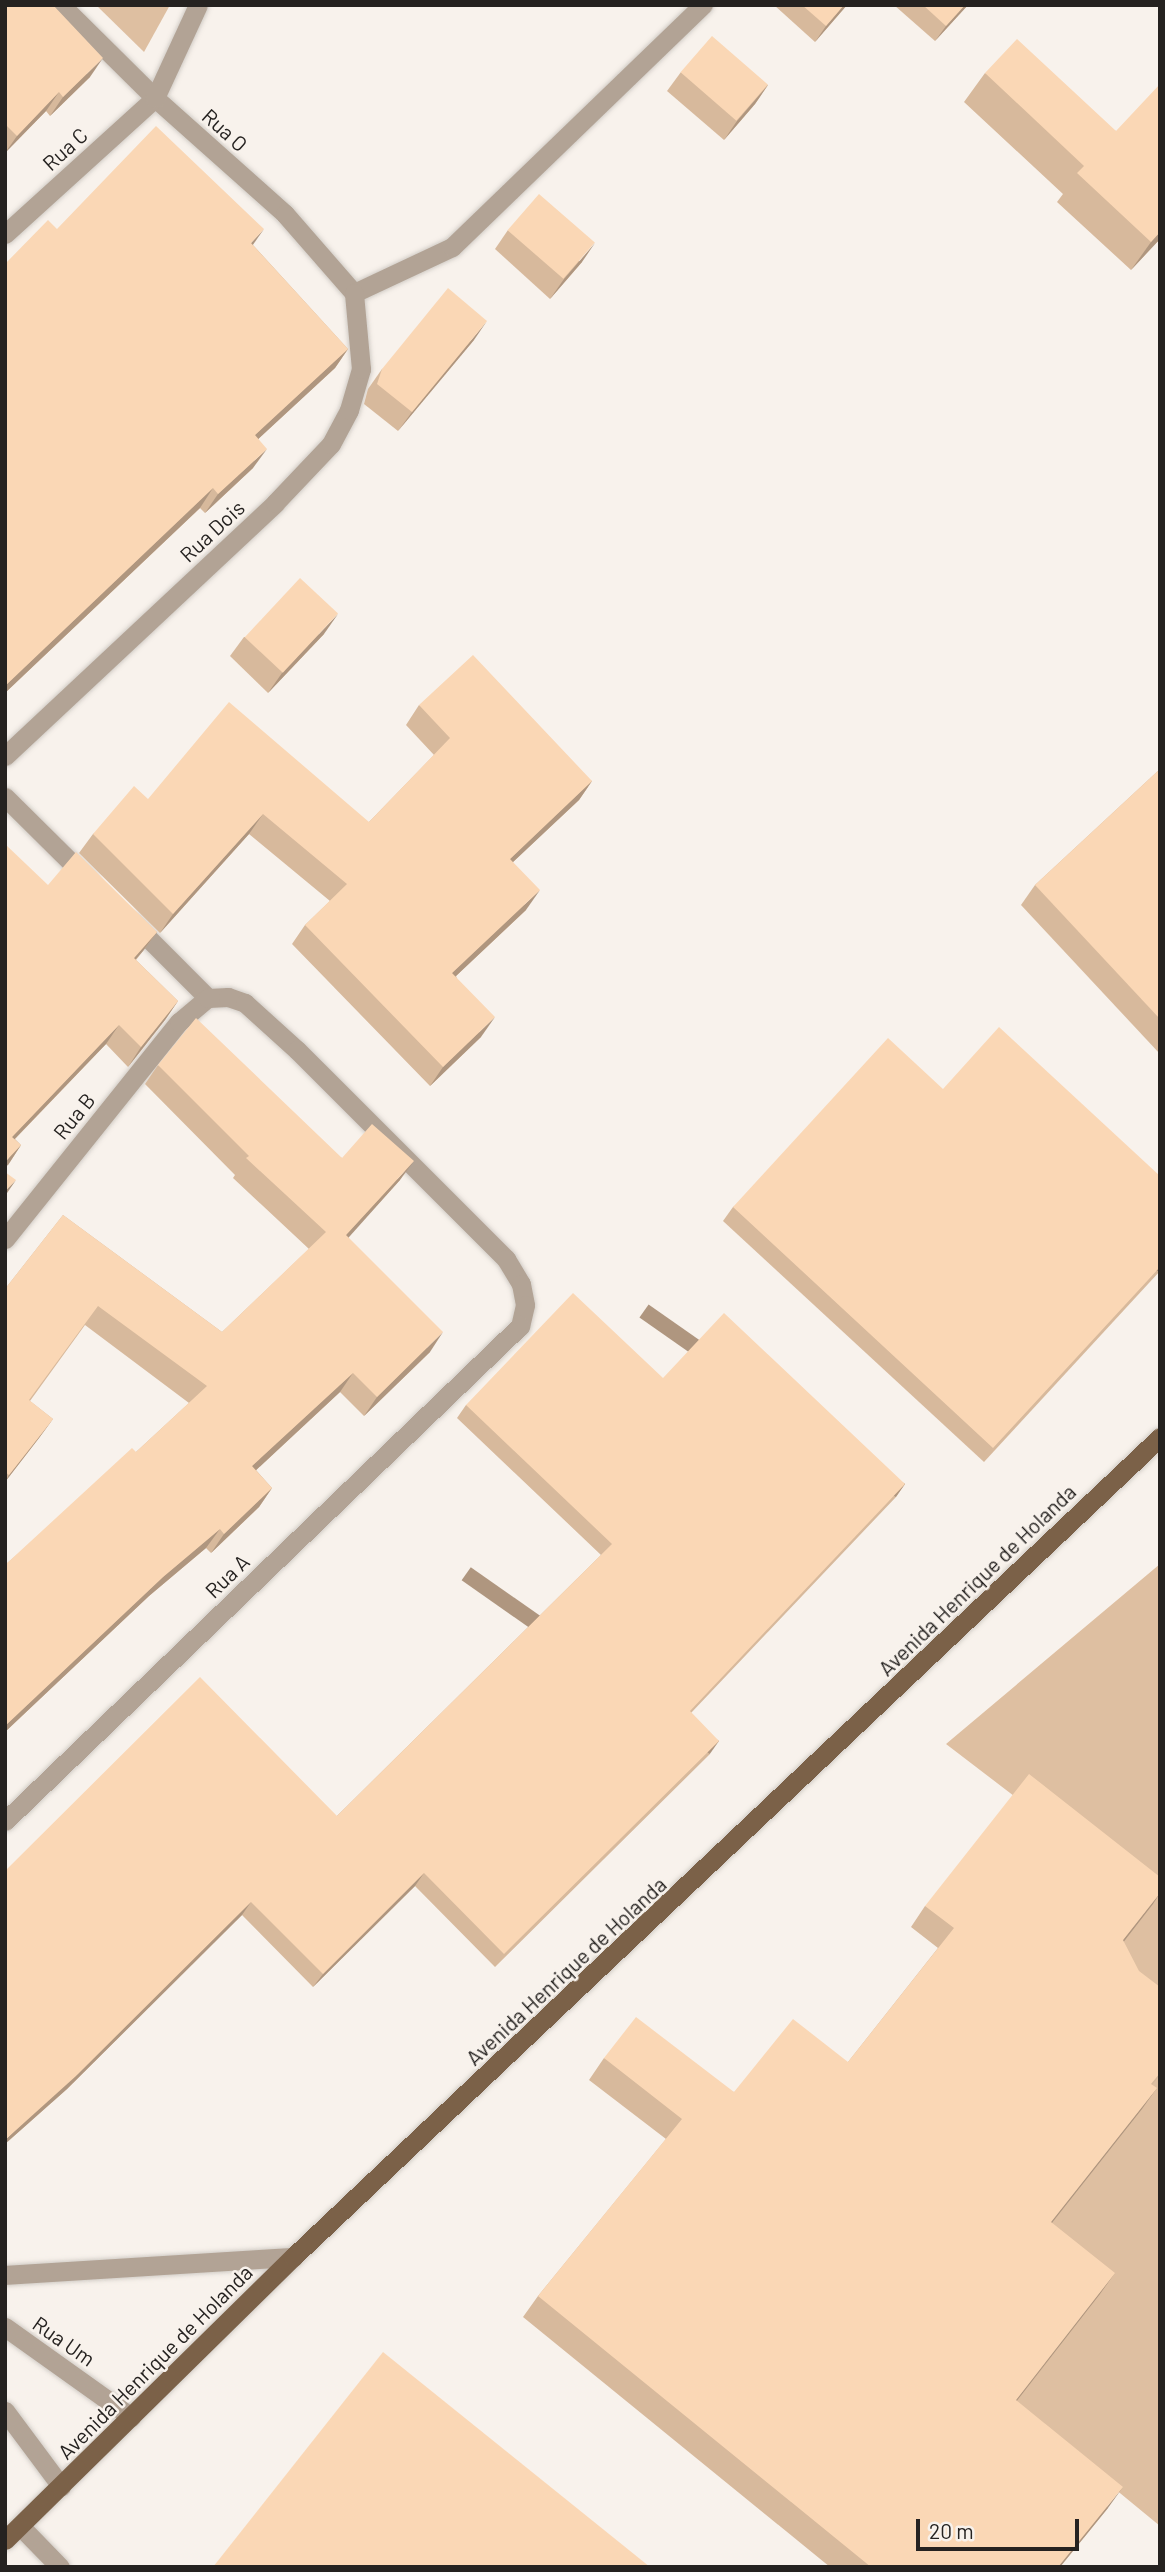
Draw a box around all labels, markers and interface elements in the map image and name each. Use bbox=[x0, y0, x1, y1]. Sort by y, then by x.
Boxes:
street label: Rua O bbox=[197, 103, 253, 157]
street label: Rua C bbox=[37, 122, 93, 176]
street label: Rua Dois bbox=[175, 495, 249, 567]
street label: Rua B bbox=[48, 1088, 100, 1144]
street label: Avenida Henrique de Holanda bbox=[873, 1479, 1081, 1681]
street label: Rua A bbox=[200, 1549, 254, 1603]
street label: Avenida Henrique de Holanda bbox=[461, 1872, 671, 2070]
street label: Avenida Henrique de Holanda bbox=[53, 2260, 257, 2464]
street label: Rua Um bbox=[28, 2311, 100, 2371]
scale bar bbox=[920, 2506, 1083, 2550]
text: 20 m bbox=[929, 2518, 974, 2543]

